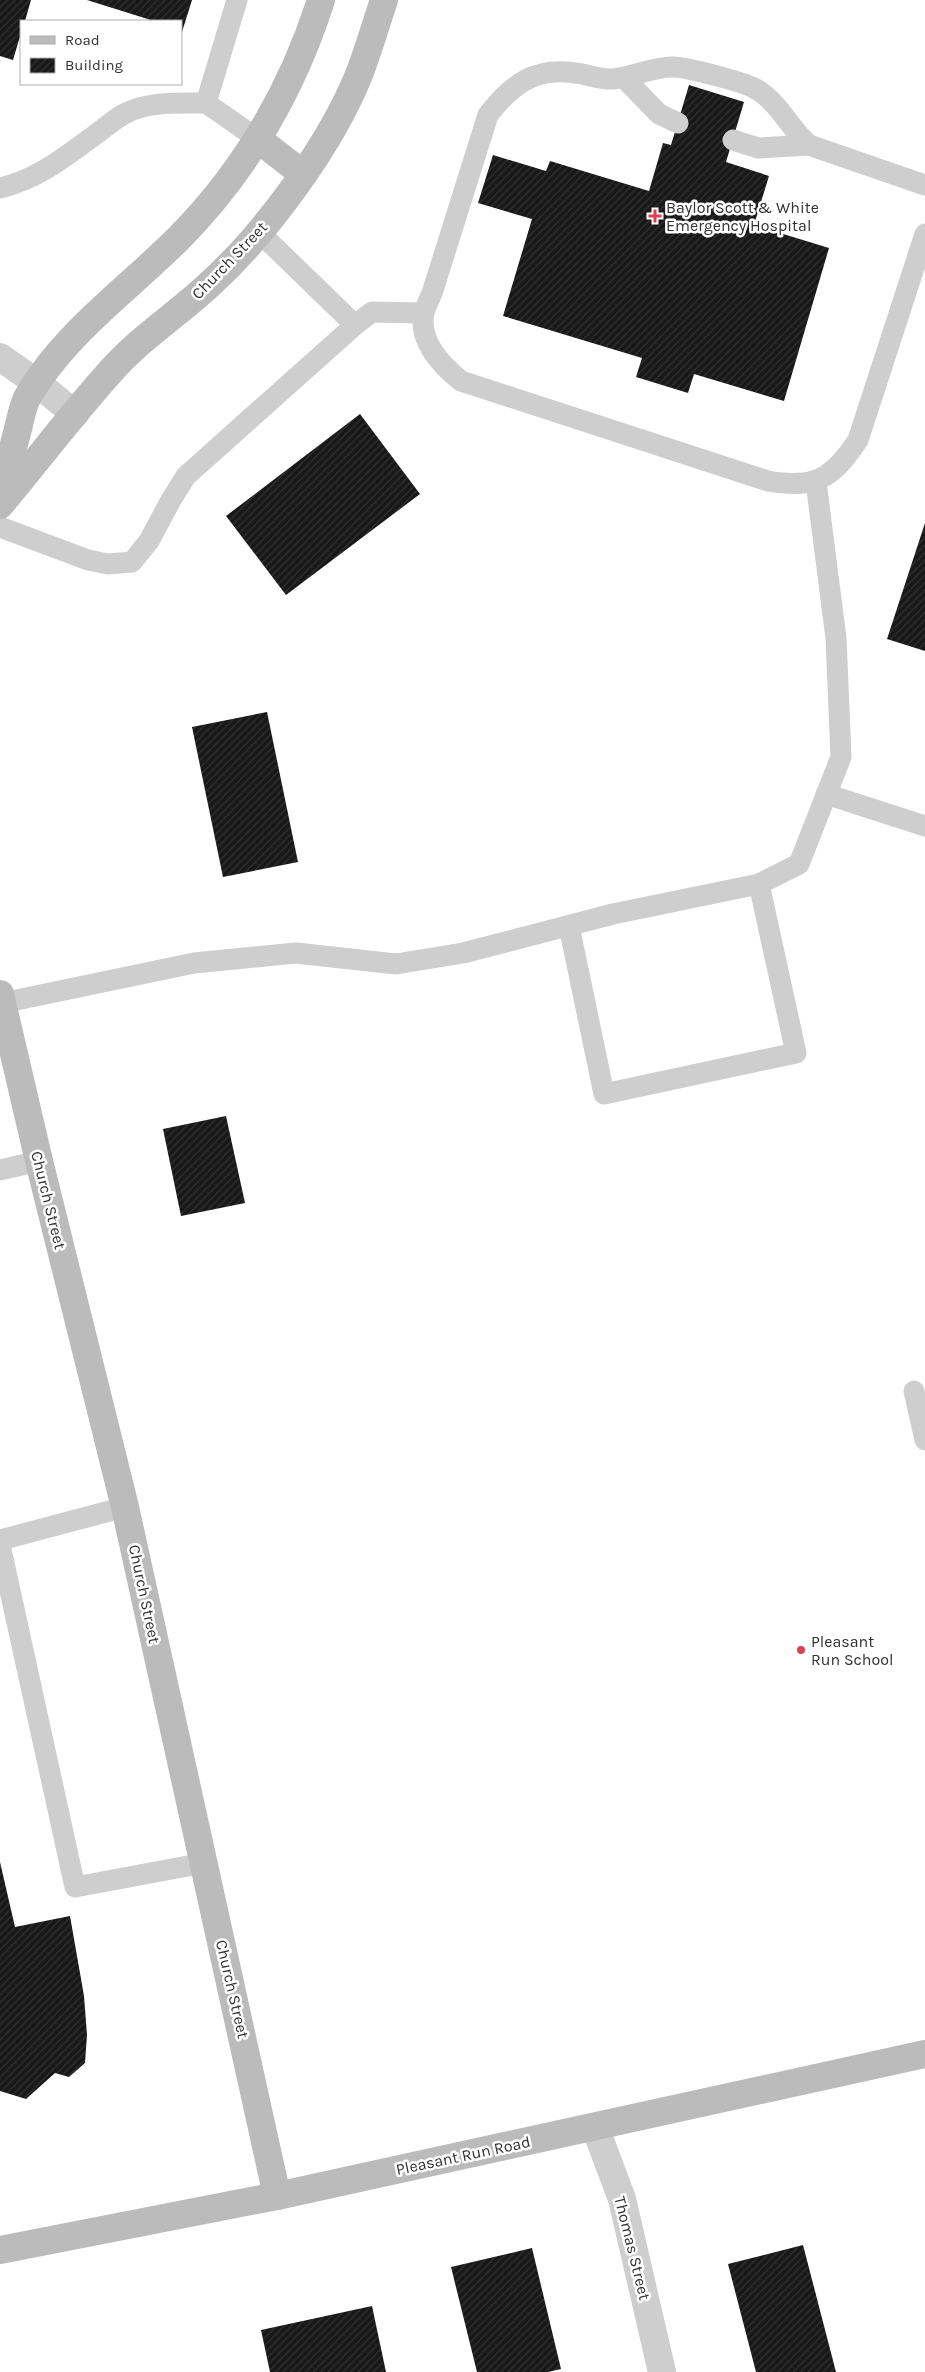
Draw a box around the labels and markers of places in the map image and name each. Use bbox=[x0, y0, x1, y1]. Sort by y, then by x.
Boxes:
place label: Baylor Scott & White Emergency Hospital bbox=[666, 198, 819, 235]
marker: Baylor Scott & White Emergency Hospital bbox=[648, 209, 662, 223]
place label: Pleasant Run School bbox=[811, 1632, 894, 1669]
marker: Pleasant Run School bbox=[795, 1644, 807, 1656]

